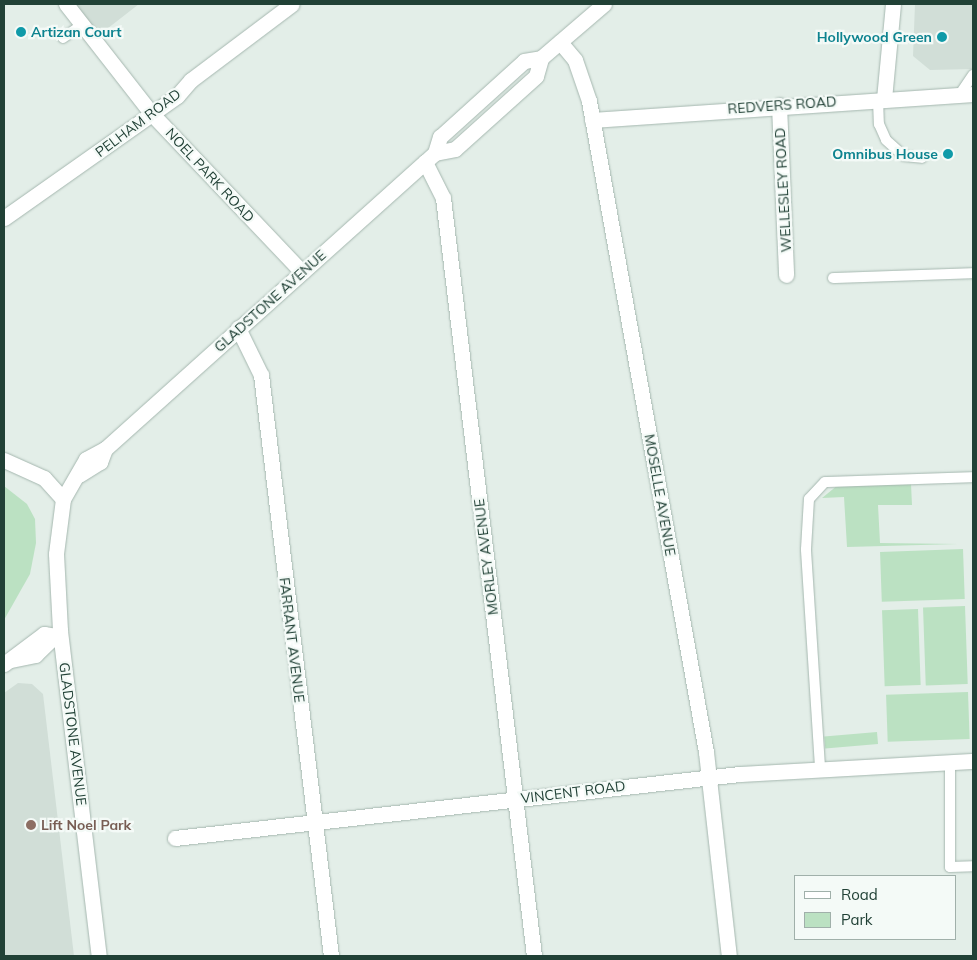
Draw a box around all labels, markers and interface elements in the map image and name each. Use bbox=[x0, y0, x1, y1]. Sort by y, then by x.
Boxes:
place label: Artizan Court bbox=[31, 24, 122, 40]
marker: Artizan Court bbox=[15, 26, 27, 38]
place label: Hollywood Green bbox=[817, 29, 932, 45]
marker: Hollywood Green bbox=[936, 31, 948, 43]
street label: PELHAM ROAD bbox=[92, 85, 184, 161]
street label: REDVERS ROAD bbox=[727, 93, 837, 117]
street label: NOEL PARK ROAD bbox=[162, 125, 258, 225]
street label: WELLESLEY ROAD bbox=[771, 127, 795, 253]
place label: Omnibus House bbox=[832, 146, 938, 162]
marker: Omnibus House bbox=[942, 148, 954, 160]
street label: GLADSTONE AVENUE bbox=[211, 246, 329, 356]
street label: MOSELLE AVENUE bbox=[641, 433, 679, 557]
street label: MORLEY AVENUE bbox=[471, 498, 501, 616]
street label: FARRANT AVENUE bbox=[276, 577, 308, 703]
street label: GLADSTONE AVENUE bbox=[56, 661, 90, 807]
street label: VINCENT ROAD bbox=[520, 777, 626, 807]
place label: Lift Noel Park bbox=[41, 817, 131, 833]
marker: Lift Noel Park bbox=[25, 819, 37, 831]
legend bbox=[794, 875, 957, 940]
text: Road bbox=[841, 885, 878, 904]
text: Park bbox=[841, 910, 873, 929]

